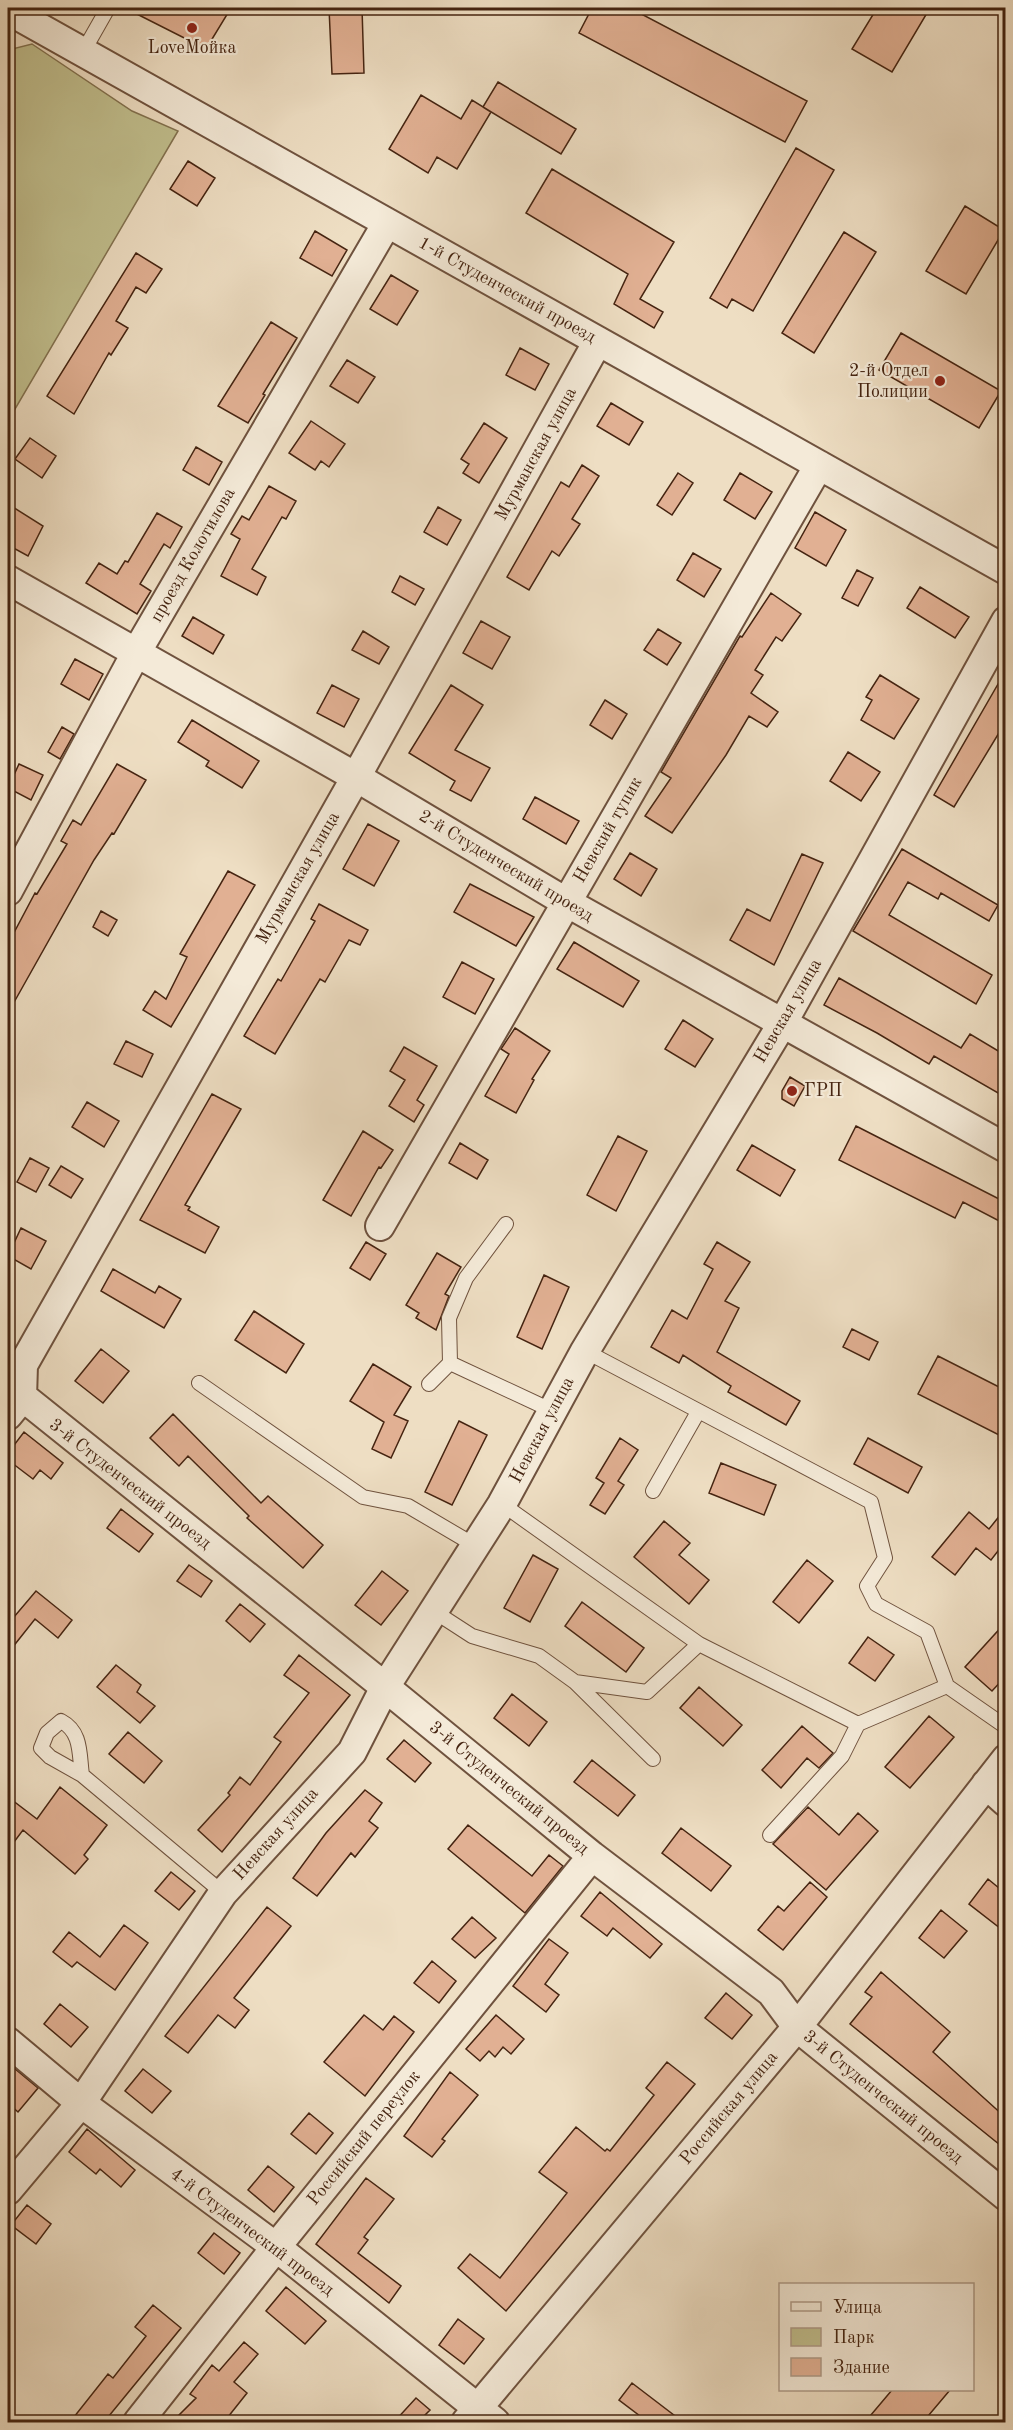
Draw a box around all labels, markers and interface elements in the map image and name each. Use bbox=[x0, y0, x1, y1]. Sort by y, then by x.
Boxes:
marker: LoveМойка bbox=[185, 21, 199, 35]
place label: LoveМойка bbox=[148, 39, 237, 57]
street label: 1-й Студенческий проезд bbox=[415, 234, 599, 346]
place label: 2-й Отдел Полиции bbox=[849, 362, 928, 401]
marker: 2-й Отдел Полиции bbox=[933, 374, 947, 388]
street label: Мурманская улица bbox=[492, 384, 580, 524]
street label: проезд Колотилова bbox=[147, 485, 239, 625]
street label: Невский тупик bbox=[570, 774, 646, 886]
street label: 2-й Студенческий проезд bbox=[416, 807, 596, 925]
street label: Мурманская улица bbox=[253, 809, 343, 947]
street label: Невская улица bbox=[751, 956, 825, 1066]
place label: ГРП bbox=[804, 1082, 842, 1100]
marker: ГРП bbox=[785, 1084, 799, 1098]
street label: Невская улица bbox=[507, 1374, 578, 1486]
street label: 3-й Студенческий проезд bbox=[46, 1415, 214, 1553]
street label: 3-й Студенческий проезд bbox=[426, 1718, 592, 1858]
street label: Невская улица bbox=[230, 1784, 322, 1884]
street label: 3-й Студенческий проезд bbox=[800, 2027, 966, 2167]
street label: Российская улица bbox=[677, 2048, 781, 2168]
street label: Российский переулок bbox=[304, 2067, 424, 2209]
street label: 4-й Студенческий проезд bbox=[167, 2165, 337, 2299]
legend bbox=[779, 2283, 974, 2391]
text: Улица bbox=[833, 2299, 882, 2317]
text: Парк bbox=[833, 2329, 874, 2347]
text: Здание bbox=[833, 2359, 890, 2377]

